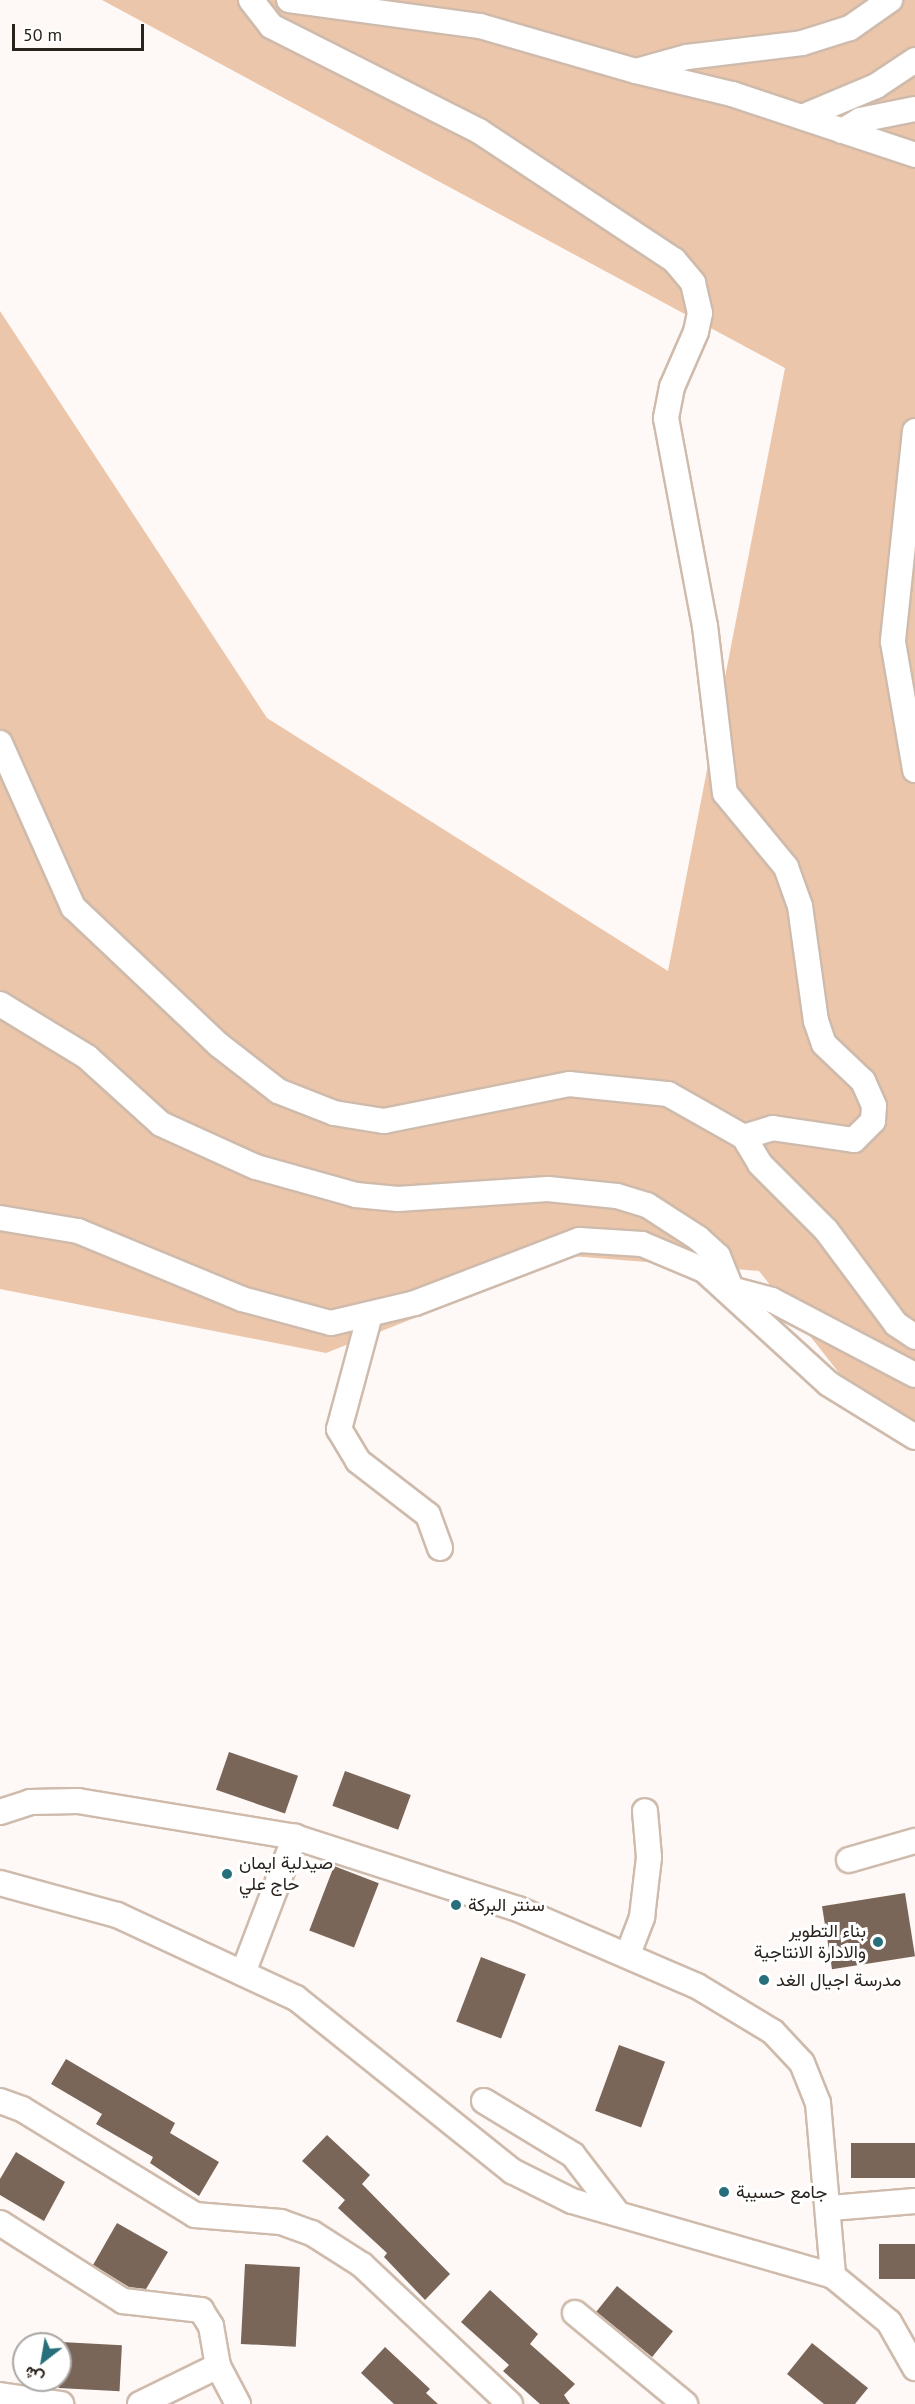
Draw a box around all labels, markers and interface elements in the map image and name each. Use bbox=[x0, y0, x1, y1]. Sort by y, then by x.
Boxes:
scale bar bbox=[15, 12, 147, 50]
text: 50 m bbox=[23, 23, 62, 46]
place label: صيدلية ايمان حاج علي bbox=[239, 1853, 333, 1896]
marker: صيدلية ايمان حاج علي bbox=[220, 1867, 234, 1881]
place label: سنتر البركة bbox=[468, 1894, 545, 1916]
marker: سنتر البركة bbox=[449, 1898, 463, 1912]
place label: بناء التطوير والادارة الانتاجية bbox=[754, 1921, 866, 1964]
marker: بناء التطوير والادارة الانتاجية bbox=[871, 1935, 885, 1949]
place label: مدرسة اجيال الغد bbox=[776, 1969, 901, 1991]
marker: مدرسة اجيال الغد bbox=[757, 1973, 771, 1987]
place label: جامع حسيبة bbox=[736, 2181, 827, 2203]
marker: جامع حسيبة bbox=[717, 2185, 731, 2199]
north arrow bbox=[12, 2332, 72, 2392]
text: ش bbox=[20, 2362, 47, 2389]

